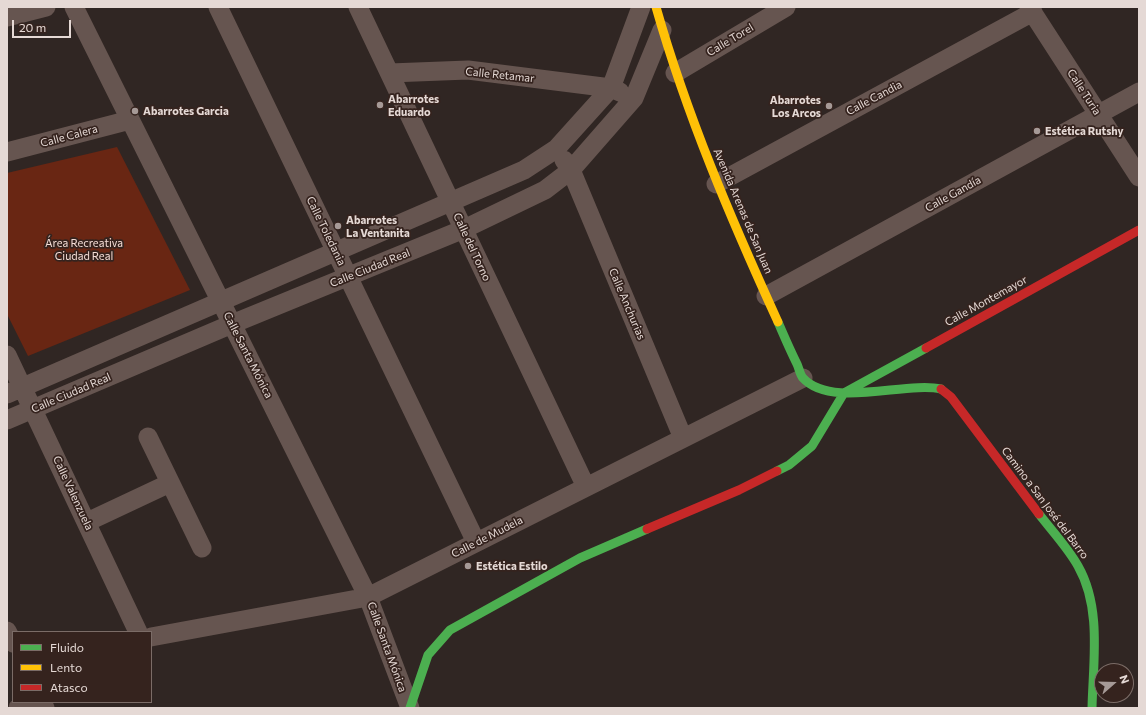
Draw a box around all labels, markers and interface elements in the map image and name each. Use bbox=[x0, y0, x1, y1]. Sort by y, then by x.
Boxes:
scale bar bbox=[14, 12, 73, 38]
text: 20 m bbox=[19, 20, 46, 34]
street label: Calle Torel bbox=[704, 21, 756, 59]
street label: Calle Retamar bbox=[465, 65, 535, 85]
street label: Calle Turia bbox=[1064, 67, 1104, 117]
street label: Calle Candia bbox=[844, 78, 904, 118]
place label: Abarrotes Eduardo bbox=[388, 92, 439, 118]
place label: Abarrotes Los Arcos bbox=[770, 93, 821, 119]
marker: Abarrotes Eduardo bbox=[375, 100, 385, 110]
marker: Abarrotes Los Arcos bbox=[824, 101, 834, 111]
place label: Abarrotes Garcia bbox=[143, 104, 229, 118]
marker: Abarrotes Garcia bbox=[130, 106, 140, 116]
street label: Calle Calera bbox=[39, 122, 99, 150]
place label: Estética Rutshy bbox=[1045, 124, 1124, 138]
marker: Estética Rutshy bbox=[1032, 126, 1042, 136]
street label: Avenida Arenas de San Juan bbox=[711, 146, 775, 276]
street label: Calle Gandía bbox=[923, 173, 983, 215]
street label: Calle Toledania bbox=[304, 194, 348, 268]
street label: Calle del Torno bbox=[450, 211, 494, 283]
place label: Abarrotes La Ventanita bbox=[346, 213, 410, 239]
marker: Abarrotes La Ventanita bbox=[333, 221, 343, 231]
park label: Área Recreativa Ciudad Real bbox=[45, 236, 123, 262]
street label: Calle Ciudad Real bbox=[328, 246, 412, 290]
street label: Calle Anchurias bbox=[606, 266, 648, 342]
street label: Calle Montemayor bbox=[943, 273, 1029, 329]
street label: Calle Santa Mónica bbox=[221, 310, 275, 400]
street label: Calle Ciudad Real bbox=[29, 370, 113, 416]
street label: Camino a San José del Barro bbox=[999, 444, 1091, 562]
street label: Calle Valenzuela bbox=[50, 454, 96, 532]
street label: Calle de Mudela bbox=[449, 513, 525, 561]
place label: Estética Estilo bbox=[476, 559, 548, 573]
marker: Estética Estilo bbox=[463, 561, 473, 571]
street label: Calle Santa Mónica bbox=[365, 600, 409, 694]
legend bbox=[12, 631, 152, 703]
text: Fluido bbox=[50, 640, 84, 654]
text: Lento bbox=[50, 660, 82, 674]
north arrow bbox=[1094, 663, 1134, 703]
text: N bbox=[1117, 673, 1132, 685]
text: Atasco bbox=[50, 680, 88, 694]

